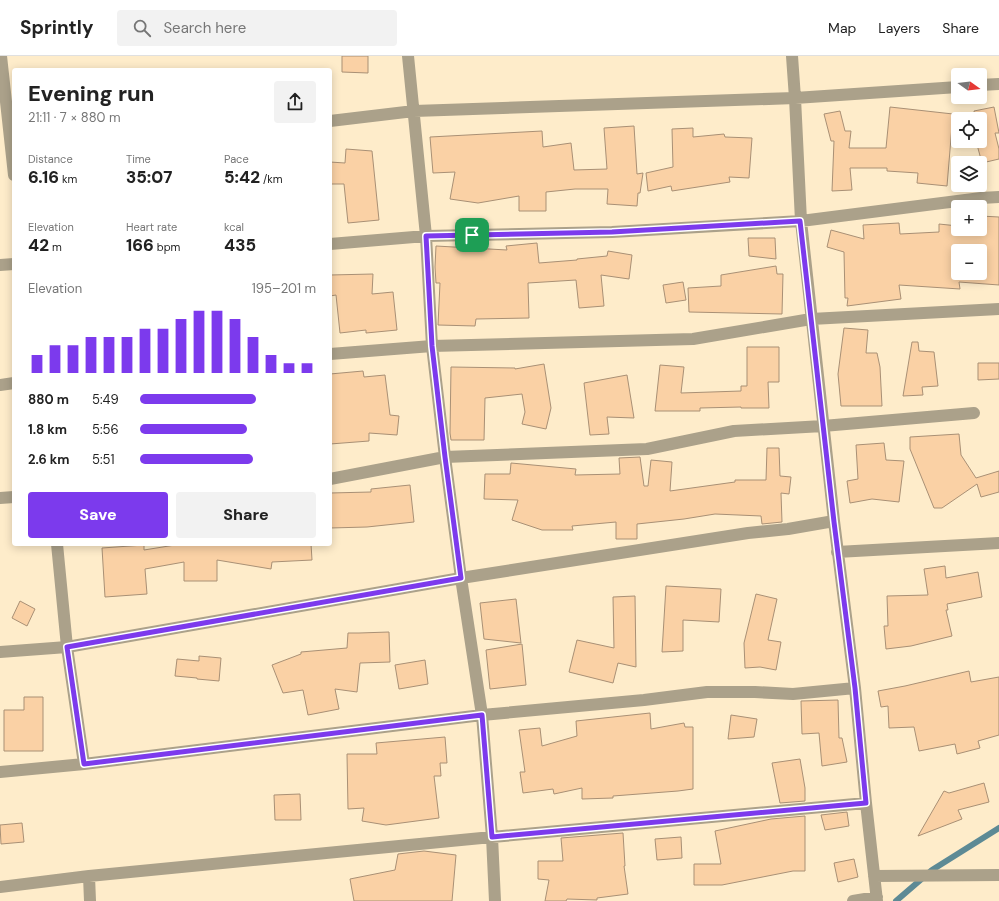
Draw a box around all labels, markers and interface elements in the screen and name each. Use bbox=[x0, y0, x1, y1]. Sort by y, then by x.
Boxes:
search box bbox=[117, 10, 397, 46]
text: Sprintly bbox=[20, 15, 93, 40]
icon: search bbox=[131, 17, 153, 39]
text: Search here bbox=[163, 18, 246, 38]
text: Map bbox=[828, 19, 856, 37]
text: Layers bbox=[878, 19, 920, 37]
text: Share bbox=[942, 19, 979, 37]
north arrow bbox=[951, 68, 987, 104]
map controls bbox=[951, 68, 987, 280]
text: Evening run bbox=[28, 79, 154, 108]
button: share bbox=[274, 81, 316, 123]
text: 21:11 · 7 × 880 m bbox=[28, 109, 121, 126]
button: locate bbox=[951, 112, 987, 148]
text: Distance bbox=[28, 152, 73, 166]
text: Time bbox=[126, 152, 151, 166]
text: Pace bbox=[224, 152, 249, 166]
button: layers bbox=[951, 156, 987, 192]
text: 6.16 bbox=[28, 166, 59, 188]
text: 35:07 bbox=[126, 166, 172, 188]
text: 5:42 bbox=[224, 166, 260, 188]
text: km bbox=[59, 172, 77, 186]
text: /km bbox=[260, 172, 283, 186]
button: + bbox=[951, 200, 987, 236]
pin bbox=[455, 218, 489, 252]
text: Elevation bbox=[28, 220, 74, 234]
text: Heart rate bbox=[126, 220, 177, 234]
text: kcal bbox=[224, 220, 244, 234]
icon: arrive bbox=[461, 224, 483, 246]
text: 42 bbox=[28, 234, 49, 256]
text: 166 bbox=[126, 234, 154, 256]
text: 435 bbox=[224, 234, 256, 256]
text: m bbox=[49, 240, 62, 254]
text: bpm bbox=[154, 240, 180, 254]
button: − bbox=[951, 244, 987, 280]
text: Elevation bbox=[28, 280, 82, 297]
text: 195–201 m bbox=[252, 280, 316, 297]
text: 880 m bbox=[28, 391, 69, 408]
text: 5:49 bbox=[92, 391, 119, 408]
text: 1.8 km bbox=[28, 421, 67, 438]
text: 5:56 bbox=[92, 421, 119, 438]
text: 2.6 km bbox=[28, 451, 69, 468]
text: 5:51 bbox=[92, 451, 115, 468]
button: Save bbox=[28, 492, 168, 538]
button: Share bbox=[176, 492, 316, 538]

